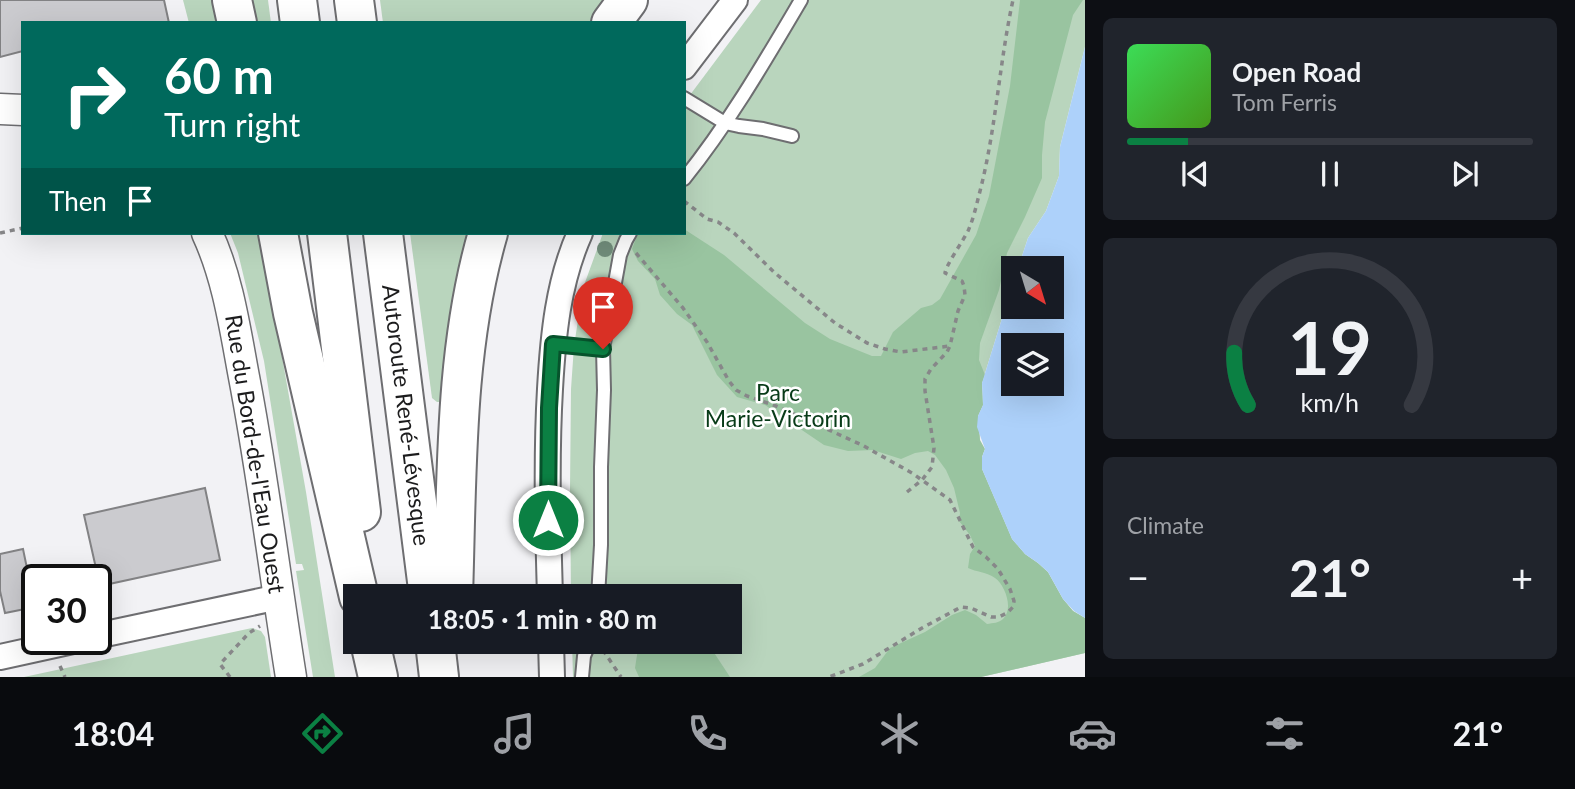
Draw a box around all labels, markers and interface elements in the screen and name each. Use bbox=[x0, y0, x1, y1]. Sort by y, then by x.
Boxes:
text: 60 m bbox=[164, 46, 274, 104]
icon: right bbox=[49, 49, 140, 140]
text: Open Road bbox=[1232, 56, 1361, 88]
text: Tom Ferris bbox=[1232, 88, 1337, 116]
text: Turn right bbox=[164, 105, 300, 144]
icon: previous bbox=[1176, 155, 1214, 193]
icon: pause bbox=[1311, 155, 1349, 193]
icon: next bbox=[1446, 155, 1484, 193]
icon: arrive bbox=[121, 182, 159, 220]
text: Then bbox=[49, 185, 107, 217]
north arrow bbox=[1001, 256, 1064, 318]
map controls bbox=[1001, 256, 1064, 396]
pin bbox=[573, 277, 633, 349]
street label: Autoroute René-Lévesque bbox=[377, 283, 437, 547]
icon: arrive bbox=[584, 288, 622, 326]
text: 19 bbox=[1288, 303, 1372, 391]
street label: Rue du Bord-de-l'Eau Ouest bbox=[220, 312, 292, 596]
button: layers bbox=[1001, 333, 1064, 396]
park label: Parc Marie-Victorin bbox=[705, 378, 851, 432]
text: km/h bbox=[1301, 386, 1359, 416]
position arrow bbox=[511, 483, 585, 557]
text: Climate bbox=[1127, 511, 1204, 539]
text: 21° bbox=[1289, 546, 1371, 608]
text: − bbox=[1127, 554, 1149, 600]
text: + bbox=[1511, 554, 1533, 600]
speed limit sign: 30 bbox=[21, 564, 112, 655]
text: 18:05 · 1 min · 80 m bbox=[428, 603, 657, 635]
icon: directions bbox=[298, 709, 347, 758]
icon: music bbox=[490, 709, 539, 758]
icon: phone bbox=[683, 709, 732, 758]
icon: climate bbox=[875, 709, 924, 758]
icon: car bbox=[1068, 709, 1117, 758]
icon: filters bbox=[1260, 709, 1309, 758]
text: 18:04 bbox=[72, 714, 154, 753]
text: 21° bbox=[1453, 714, 1503, 753]

